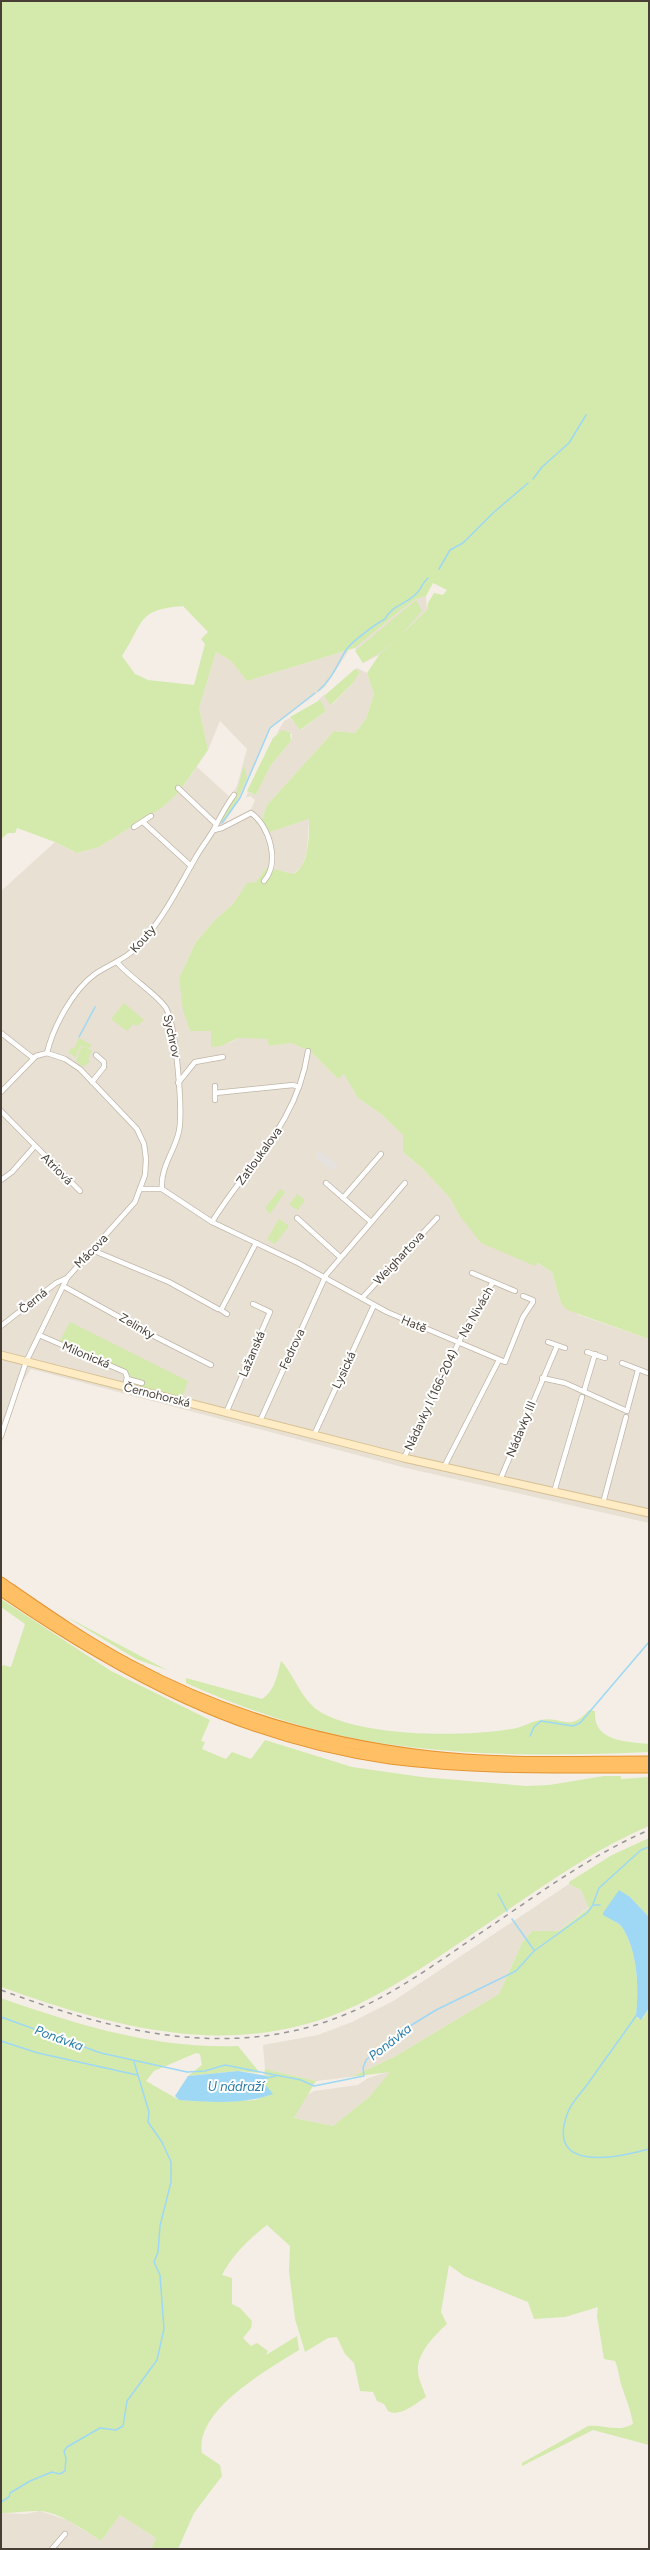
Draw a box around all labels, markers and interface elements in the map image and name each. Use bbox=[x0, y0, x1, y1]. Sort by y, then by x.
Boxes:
street label: Kouty bbox=[127, 922, 159, 956]
street label: Sychrov bbox=[161, 1013, 184, 1060]
street label: Zatloukalova bbox=[233, 1124, 285, 1188]
street label: Atriová bbox=[38, 1150, 76, 1188]
street label: Weighartova bbox=[371, 1228, 427, 1288]
street label: Mácova bbox=[71, 1231, 111, 1271]
street label: Na Nivách bbox=[456, 1284, 496, 1340]
street label: Černá bbox=[16, 1285, 50, 1317]
street label: Zelinky bbox=[117, 1310, 158, 1342]
street label: Hatě bbox=[399, 1313, 429, 1336]
street label: Fedrova bbox=[277, 1327, 307, 1371]
street label: Lažanská bbox=[236, 1329, 268, 1379]
street label: Milonická bbox=[60, 1339, 112, 1371]
street label: Nádavky I (166-204) bbox=[401, 1347, 461, 1453]
street label: Lysická bbox=[329, 1349, 359, 1391]
street label: Černohorská bbox=[122, 1380, 192, 1410]
street label: Nádavky III bbox=[503, 1399, 539, 1459]
water label: Ponávka bbox=[366, 2020, 415, 2063]
water label: Ponávka bbox=[33, 2022, 86, 2054]
water label: U nádraží bbox=[208, 2079, 266, 2094]

